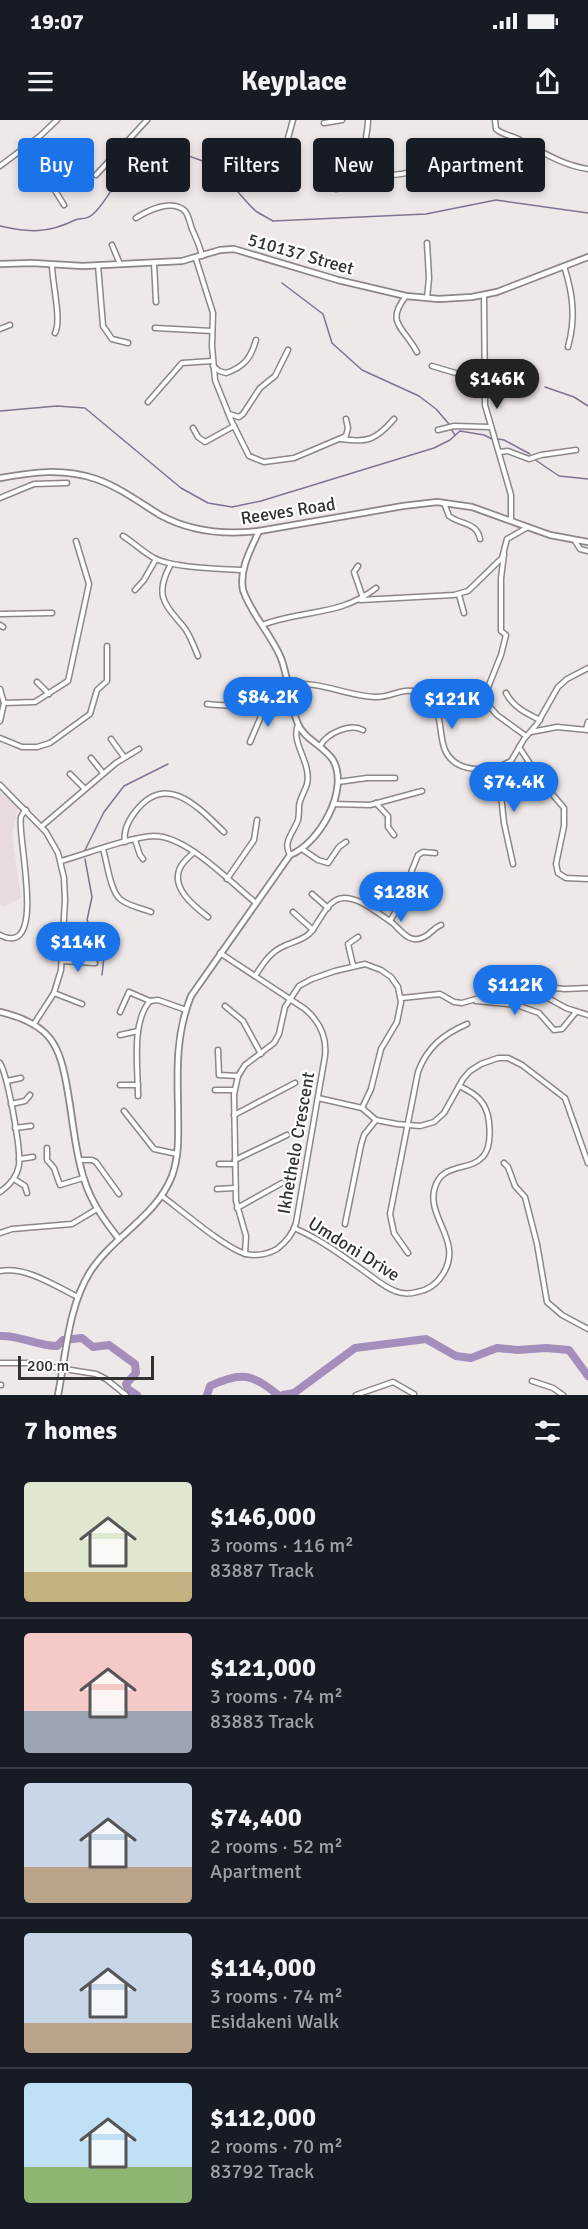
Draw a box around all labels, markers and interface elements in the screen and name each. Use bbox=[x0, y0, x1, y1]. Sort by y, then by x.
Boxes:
text: 19:07 bbox=[30, 8, 84, 35]
icon: menu bbox=[24, 65, 57, 98]
text: Keyplace bbox=[241, 65, 347, 98]
icon: share bbox=[531, 65, 564, 98]
chip: Buy bbox=[18, 138, 94, 192]
chip: Rent bbox=[106, 138, 190, 192]
chip: Filters bbox=[202, 138, 301, 192]
chip: New bbox=[313, 138, 394, 192]
chip: Apartment bbox=[406, 138, 545, 192]
street label: 510137 Street bbox=[245, 228, 357, 280]
pin: $146K bbox=[455, 359, 539, 410]
text: $146K bbox=[469, 366, 525, 391]
street label: Reeves Road bbox=[239, 493, 337, 529]
pin: $84.2K bbox=[219, 677, 317, 728]
pin: $121K bbox=[410, 679, 494, 730]
text: $84.2K bbox=[237, 684, 299, 709]
text: $121K bbox=[424, 686, 480, 711]
pin: $74.4K bbox=[465, 762, 563, 813]
text: $74.4K bbox=[483, 769, 545, 794]
pin: $128K bbox=[359, 872, 443, 923]
text: $128K bbox=[373, 879, 429, 904]
pin: $114K bbox=[36, 922, 120, 973]
text: $114K bbox=[50, 929, 106, 954]
pin: $112K bbox=[473, 965, 557, 1016]
text: $112K bbox=[487, 972, 543, 997]
street label: Ikhethelo Crescent bbox=[273, 1070, 319, 1216]
street label: Umdoni Drive bbox=[304, 1212, 404, 1286]
scale bar bbox=[18, 1353, 154, 1380]
text: 200 m bbox=[27, 1356, 69, 1376]
text: 7 homes bbox=[24, 1415, 117, 1447]
icon: filters bbox=[531, 1415, 564, 1448]
text: $146,000 bbox=[210, 1501, 316, 1533]
icon: home bbox=[72, 1506, 144, 1578]
text: 3 rooms · 116 m² bbox=[210, 1533, 354, 1558]
text: 83887 Track bbox=[210, 1558, 314, 1583]
text: $121,000 bbox=[210, 1652, 316, 1684]
icon: home bbox=[72, 1657, 144, 1729]
text: 3 rooms · 74 m² bbox=[210, 1684, 343, 1709]
text: 83883 Track bbox=[210, 1709, 314, 1734]
text: $74,400 bbox=[210, 1802, 302, 1834]
icon: home bbox=[72, 1807, 144, 1879]
text: 2 rooms · 52 m² bbox=[210, 1834, 343, 1859]
text: Apartment bbox=[210, 1859, 302, 1884]
text: $114,000 bbox=[210, 1952, 316, 1984]
icon: home bbox=[72, 1957, 144, 2029]
text: 3 rooms · 74 m² bbox=[210, 1984, 343, 2009]
text: Esidakeni Walk bbox=[210, 2009, 339, 2034]
text: $112,000 bbox=[210, 2102, 316, 2134]
icon: home bbox=[72, 2107, 144, 2179]
text: 2 rooms · 70 m² bbox=[210, 2134, 343, 2159]
text: 83792 Track bbox=[210, 2159, 314, 2184]

